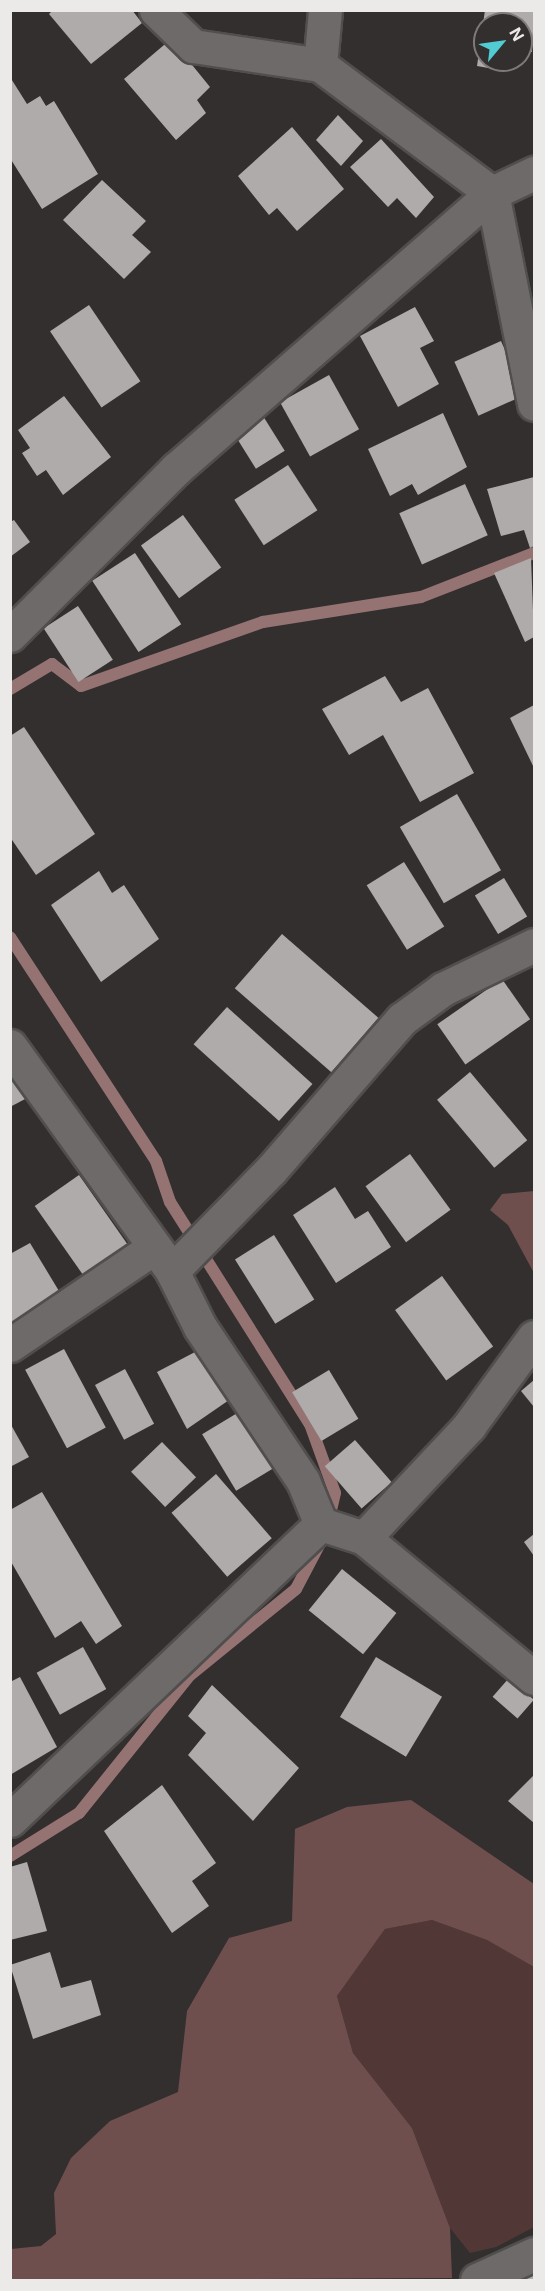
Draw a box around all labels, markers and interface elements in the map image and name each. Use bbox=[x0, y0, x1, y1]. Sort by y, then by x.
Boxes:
north arrow bbox=[473, 12, 533, 72]
text: N bbox=[505, 24, 529, 44]

